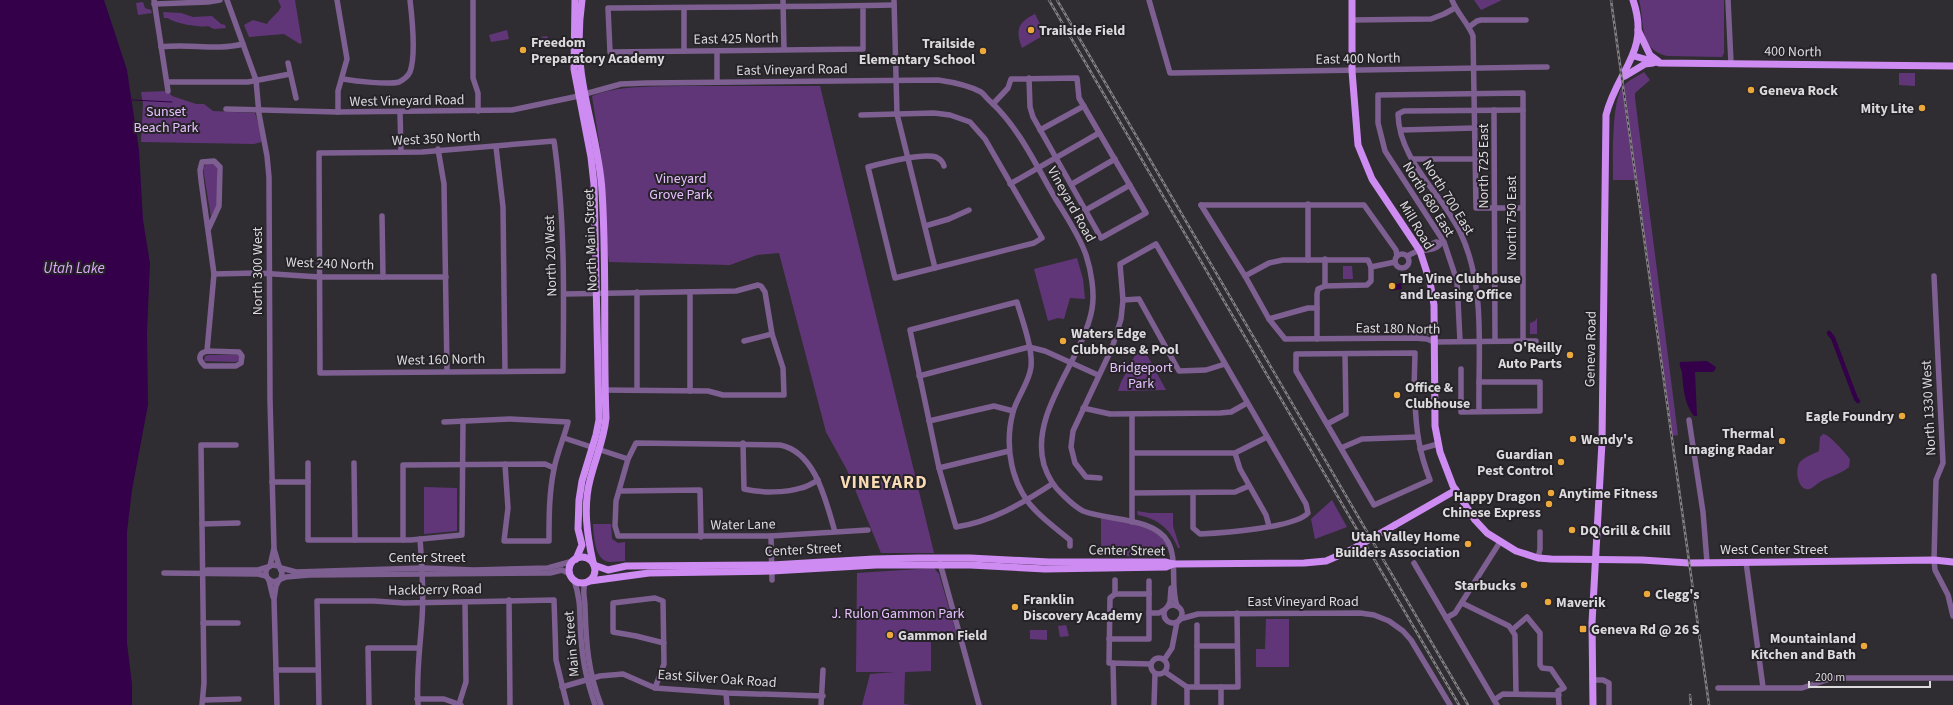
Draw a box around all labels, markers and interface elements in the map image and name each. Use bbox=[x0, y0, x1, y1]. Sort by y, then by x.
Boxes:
place label: Trailside Field bbox=[1039, 21, 1125, 41]
marker: Trailside Field bbox=[1026, 25, 1036, 35]
street label: East 425 North bbox=[693, 28, 779, 50]
place label: Freedom Preparatory Academy bbox=[531, 33, 665, 69]
place label: Trailside Elementary School bbox=[859, 34, 975, 70]
street label: 400 North bbox=[1764, 41, 1822, 63]
marker: Freedom Preparatory Academy bbox=[518, 45, 528, 55]
marker: Trailside Elementary School bbox=[978, 46, 988, 56]
street label: East 400 North bbox=[1315, 48, 1401, 70]
street label: East Vineyard Road bbox=[736, 59, 848, 81]
place label: Geneva Rock bbox=[1759, 81, 1838, 101]
marker: Geneva Rock bbox=[1746, 85, 1756, 95]
street label: West Vineyard Road bbox=[349, 90, 465, 112]
place label: Mity Lite bbox=[1861, 99, 1914, 119]
park label: Sunset Beach Park bbox=[133, 102, 199, 138]
marker: Mity Lite bbox=[1917, 103, 1927, 113]
street label: North 725 East bbox=[1474, 123, 1494, 209]
street label: West 350 North bbox=[391, 127, 481, 151]
street label: North 700 East bbox=[1417, 156, 1479, 239]
street label: North 680 East bbox=[1397, 158, 1459, 241]
street label: Vineyard Road bbox=[1042, 163, 1100, 246]
park label: Vineyard Grove Park bbox=[649, 169, 713, 205]
street label: North 750 East bbox=[1502, 175, 1522, 261]
street label: North Main Street bbox=[579, 188, 603, 292]
street label: Mill Road bbox=[1394, 197, 1439, 254]
street label: North 20 West bbox=[540, 215, 562, 297]
street label: North 300 West bbox=[248, 226, 268, 315]
street label: West 240 North bbox=[285, 252, 375, 276]
water label: Utah Lake bbox=[43, 258, 105, 279]
place label: The Vine Clubhouse and Leasing Office bbox=[1400, 269, 1521, 305]
marker: The Vine Clubhouse and Leasing Office bbox=[1387, 281, 1397, 291]
street label: Geneva Road bbox=[1580, 311, 1602, 387]
street label: East 180 North bbox=[1355, 318, 1441, 340]
place label: Waters Edge Clubhouse & Pool bbox=[1071, 324, 1179, 360]
marker: Waters Edge Clubhouse & Pool bbox=[1058, 336, 1068, 346]
place label: O'Reilly Auto Parts bbox=[1497, 338, 1563, 374]
street label: West 160 North bbox=[397, 349, 485, 371]
marker: O'Reilly Auto Parts bbox=[1565, 350, 1575, 360]
park label: Bridgeport Park bbox=[1109, 358, 1173, 394]
street label: North 1330 West bbox=[1916, 359, 1941, 456]
place label: Office & Clubhouse bbox=[1405, 378, 1470, 414]
marker: Office & Clubhouse bbox=[1392, 390, 1402, 400]
place label: Eagle Foundry bbox=[1806, 407, 1895, 427]
marker: Eagle Foundry bbox=[1897, 411, 1907, 421]
place label: Thermal Imaging Radar bbox=[1684, 424, 1774, 460]
place label: Wendy's bbox=[1581, 430, 1633, 450]
marker: Wendy's bbox=[1568, 434, 1578, 444]
marker: Thermal Imaging Radar bbox=[1777, 436, 1787, 446]
place label: Guardian Pest Control bbox=[1477, 445, 1553, 481]
marker: Guardian Pest Control bbox=[1556, 457, 1566, 467]
district label: VINEYARD bbox=[839, 470, 928, 495]
place label: Anytime Fitness bbox=[1558, 484, 1658, 504]
place label: Happy Dragon Chinese Express bbox=[1442, 487, 1541, 523]
marker: Anytime Fitness bbox=[1546, 488, 1556, 498]
marker: Happy Dragon Chinese Express bbox=[1544, 499, 1554, 509]
street label: Water Lane bbox=[710, 514, 776, 536]
place label: DQ Grill & Chill bbox=[1580, 521, 1671, 541]
marker: DQ Grill & Chill bbox=[1567, 525, 1577, 535]
place label: Utah Valley Home Builders Association bbox=[1335, 527, 1460, 563]
street label: Center Street bbox=[764, 538, 842, 562]
marker: Utah Valley Home Builders Association bbox=[1463, 539, 1473, 549]
street label: Center Street bbox=[1088, 540, 1166, 562]
street label: West Center Street bbox=[1720, 540, 1828, 560]
street label: Center Street bbox=[389, 548, 466, 568]
place label: Starbucks bbox=[1454, 576, 1516, 596]
street label: Hackberry Road bbox=[388, 579, 482, 601]
marker: Starbucks bbox=[1519, 580, 1529, 590]
place label: Clegg's bbox=[1655, 585, 1699, 605]
marker: Clegg's bbox=[1642, 589, 1652, 599]
place label: Franklin Discovery Academy bbox=[1023, 590, 1143, 626]
street label: East Vineyard Road bbox=[1247, 592, 1359, 612]
place label: Maverik bbox=[1556, 593, 1606, 613]
marker: Maverik bbox=[1543, 597, 1553, 607]
marker: Franklin Discovery Academy bbox=[1010, 602, 1020, 612]
park label: J. Rulon Gammon Park bbox=[832, 604, 965, 624]
street label: Main Street bbox=[559, 610, 585, 678]
place label: Geneva Rd @ 26 S bbox=[1591, 620, 1700, 640]
marker: Geneva Rd @ 26 S bbox=[1578, 624, 1588, 634]
place label: Gammon Field bbox=[898, 626, 987, 646]
place label: Mountainland Kitchen and Bath bbox=[1751, 629, 1856, 665]
marker: Gammon Field bbox=[885, 630, 895, 640]
marker: Mountainland Kitchen and Bath bbox=[1859, 641, 1869, 651]
scale bar bbox=[1809, 663, 1930, 689]
street label: East Silver Oak Road bbox=[657, 665, 777, 693]
text: 200 m bbox=[1815, 669, 1845, 686]

